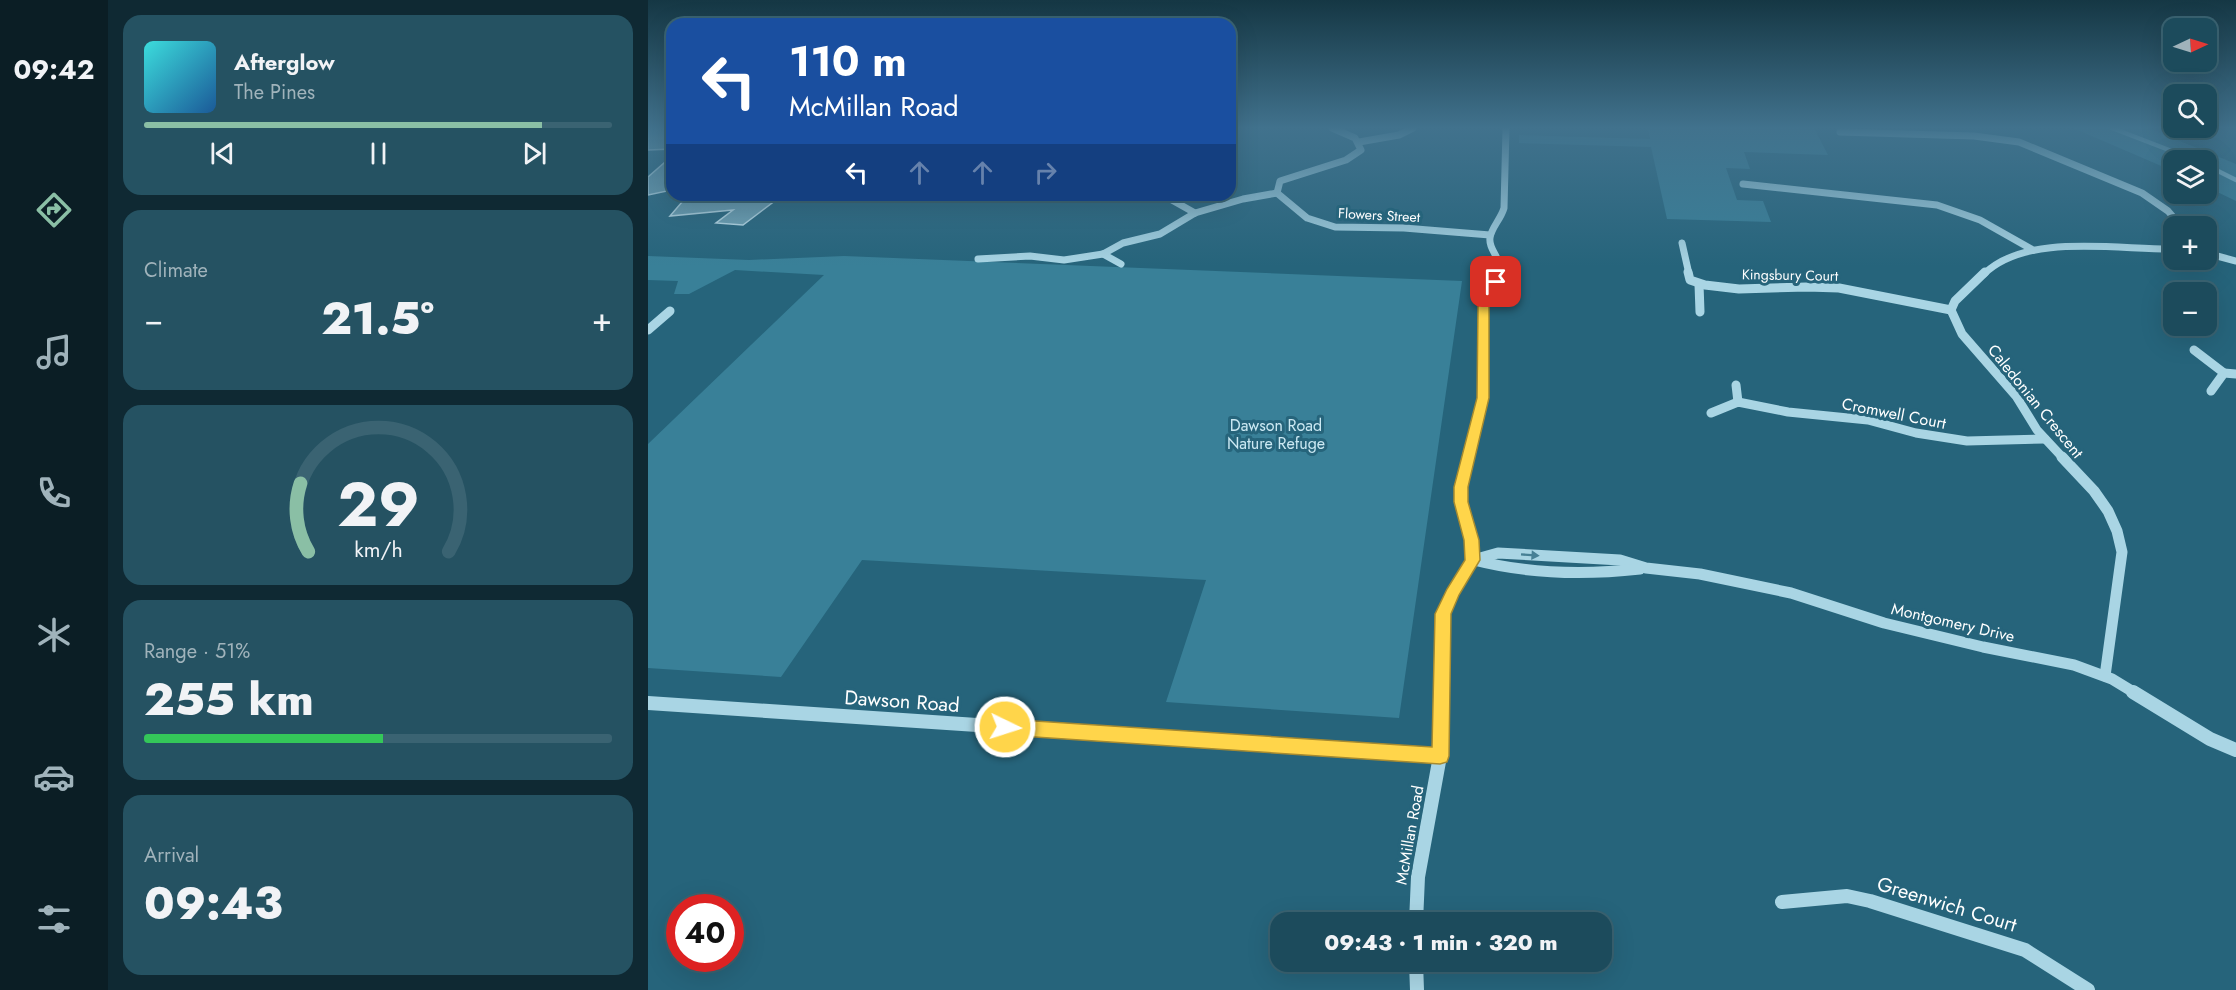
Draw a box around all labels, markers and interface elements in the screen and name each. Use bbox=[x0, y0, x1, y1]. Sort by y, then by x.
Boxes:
north arrow bbox=[2163, 18, 2217, 72]
map controls bbox=[2163, 18, 2217, 336]
text: 110 m bbox=[789, 31, 907, 92]
icon: left bbox=[690, 42, 768, 120]
text: Afterglow bbox=[234, 46, 335, 78]
text: 09:42 bbox=[13, 50, 95, 89]
text: The Pines bbox=[234, 78, 315, 107]
button: search bbox=[2163, 84, 2217, 138]
text: McMillan Road bbox=[789, 87, 959, 126]
icon: previous bbox=[206, 137, 239, 170]
icon: pause bbox=[362, 137, 395, 170]
icon: next bbox=[518, 137, 551, 170]
button: layers bbox=[2163, 150, 2217, 204]
icon: left bbox=[840, 156, 873, 189]
icon: ahead bbox=[903, 156, 936, 189]
icon: ahead bbox=[966, 156, 999, 189]
icon: right bbox=[1029, 156, 1062, 189]
icon: directions bbox=[33, 189, 75, 231]
street label: Flowers Street bbox=[1337, 203, 1421, 227]
button: + bbox=[2163, 216, 2217, 270]
text: Climate bbox=[144, 256, 208, 285]
pin bbox=[1470, 256, 1521, 307]
street label: Kingsbury Court bbox=[1742, 264, 1839, 286]
icon: arrive bbox=[1479, 265, 1512, 298]
button: − bbox=[2163, 282, 2217, 336]
text: 21.5° bbox=[321, 286, 434, 351]
text: − bbox=[144, 296, 163, 343]
text: + bbox=[592, 296, 612, 343]
icon: music bbox=[33, 331, 75, 373]
street label: Caledonian Crescent bbox=[1982, 339, 2089, 463]
street label: Cromwell Court bbox=[1840, 392, 1948, 435]
park label: Dawson Road Nature Refuge bbox=[1227, 414, 1325, 455]
text: 29 bbox=[337, 459, 419, 549]
icon: phone bbox=[33, 472, 75, 514]
text: km/h bbox=[354, 534, 402, 565]
one-way arrow bbox=[1521, 550, 1540, 559]
street label: Montgomery Drive bbox=[1889, 597, 2017, 648]
icon: climate bbox=[33, 614, 75, 656]
text: Range · 51% bbox=[144, 637, 250, 666]
text: 255 km bbox=[144, 667, 314, 732]
street label: Dawson Road bbox=[843, 683, 961, 720]
position arrow bbox=[973, 695, 1037, 759]
icon: car bbox=[33, 756, 75, 798]
street label: McMillan Road bbox=[1389, 784, 1430, 887]
text: Arrival bbox=[144, 841, 199, 870]
street label: Greenwich Court bbox=[1873, 869, 2020, 940]
text: 09:43 bbox=[144, 871, 283, 936]
speed limit sign: 40 bbox=[666, 894, 744, 972]
icon: filters bbox=[33, 898, 75, 940]
text: 09:43 · 1 min · 320 m bbox=[1324, 926, 1558, 958]

